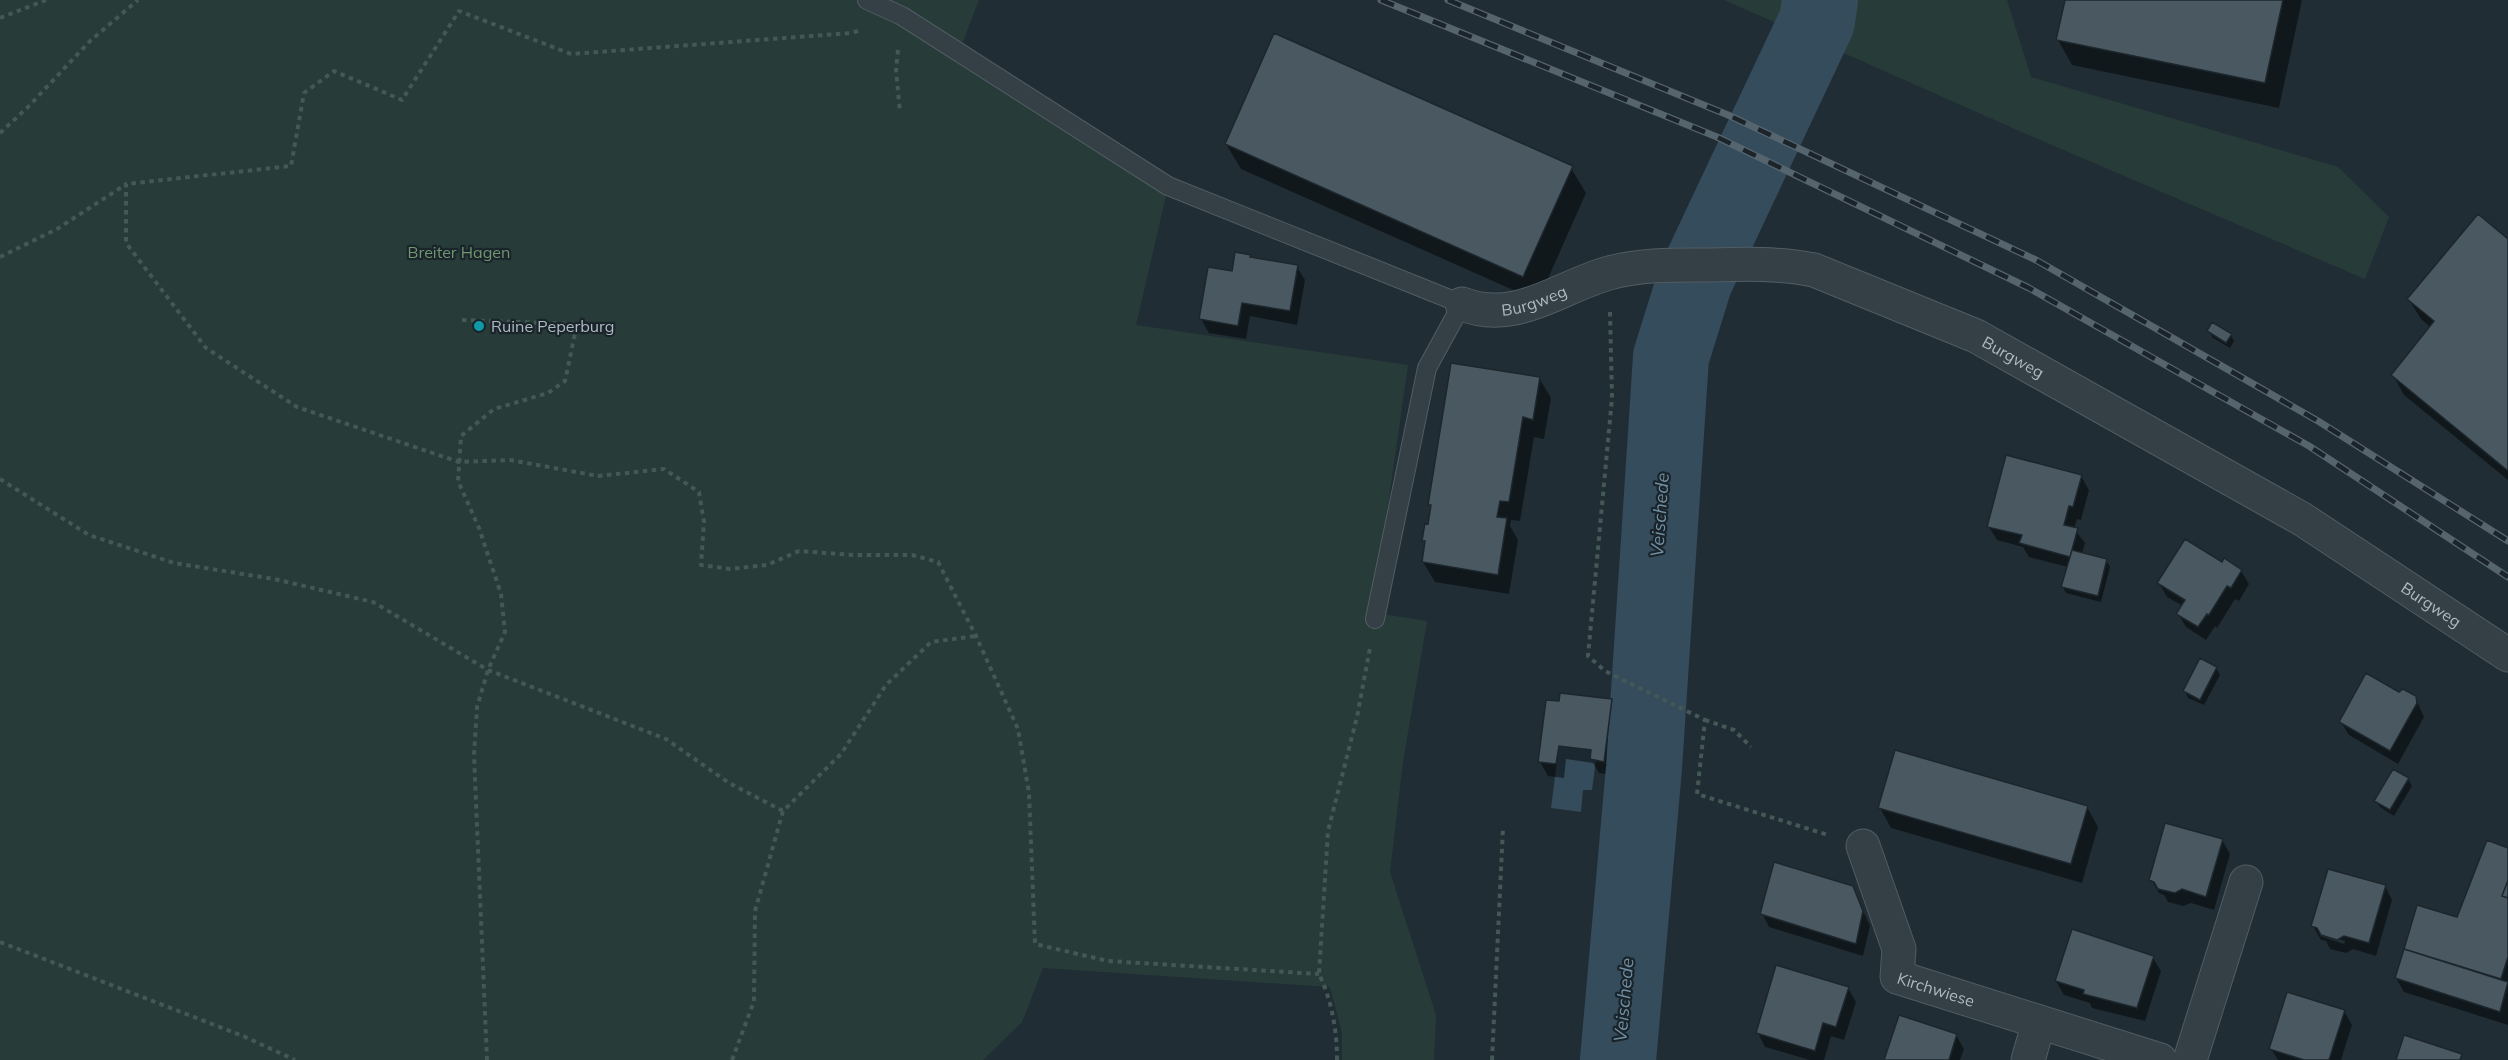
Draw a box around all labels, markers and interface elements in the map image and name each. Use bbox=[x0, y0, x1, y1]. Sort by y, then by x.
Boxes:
park label: Breiter Hagen bbox=[408, 242, 510, 262]
street label: Burgweg bbox=[1500, 281, 1570, 320]
place label: Ruine Peperburg bbox=[491, 316, 614, 336]
marker: Ruine Peperburg bbox=[472, 319, 486, 333]
street label: Burgweg bbox=[1979, 332, 2048, 382]
water label: Veischede bbox=[1645, 472, 1674, 558]
street label: Burgweg bbox=[2398, 577, 2465, 631]
water label: Veischede bbox=[1608, 957, 1639, 1043]
street label: Kirchwiese bbox=[1895, 968, 1977, 1011]

